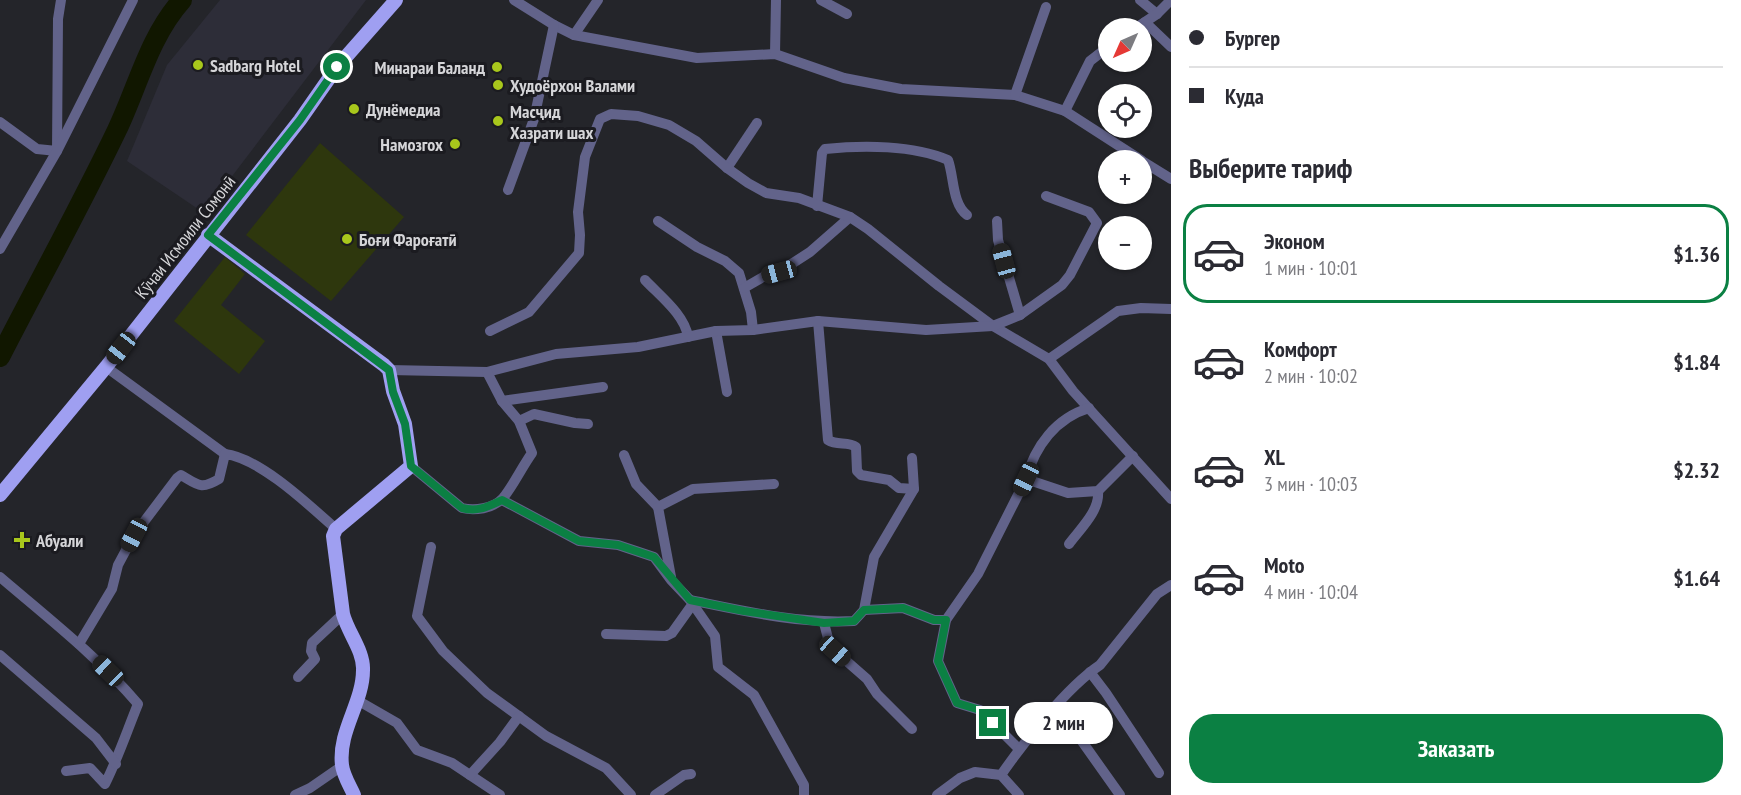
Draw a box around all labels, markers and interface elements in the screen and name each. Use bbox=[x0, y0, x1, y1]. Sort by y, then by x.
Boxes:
north arrow bbox=[1098, 18, 1152, 72]
map controls bbox=[1098, 18, 1152, 270]
text: Бургер bbox=[1225, 24, 1280, 52]
route start bbox=[323, 53, 350, 80]
place label: Sadbarg Hotel bbox=[210, 54, 301, 77]
place label: Минараи Баланд bbox=[374, 56, 485, 79]
marker: Sadbarg Hotel bbox=[191, 58, 205, 72]
marker: Минараи Баланд bbox=[490, 60, 504, 74]
place label: Худоёрхон Валами bbox=[510, 74, 635, 97]
marker: Худоёрхон Валами bbox=[491, 78, 505, 92]
text: Куда bbox=[1225, 82, 1264, 110]
button: locate bbox=[1098, 84, 1152, 138]
place label: Дунёмедиа bbox=[366, 98, 440, 121]
place label: Масҷид Хазрати шах bbox=[510, 100, 594, 144]
marker: Дунёмедиа bbox=[347, 102, 361, 116]
marker: Масҷид Хазрати шах bbox=[491, 114, 505, 128]
place label: Намозгох bbox=[380, 133, 443, 156]
marker: Намозгох bbox=[448, 137, 462, 151]
button: + bbox=[1098, 150, 1152, 204]
text: Выберите тариф bbox=[1189, 151, 1352, 185]
street label: Кӯчаи Исмоили Сомонӣ bbox=[130, 171, 240, 303]
button: − bbox=[1098, 216, 1152, 270]
icon: car bbox=[1192, 227, 1246, 281]
text: Эконом bbox=[1264, 227, 1325, 255]
place label: Боғи Фароғатӣ bbox=[359, 228, 457, 251]
marker: Боғи Фароғатӣ bbox=[340, 232, 354, 246]
text: $1.36 bbox=[1673, 240, 1720, 268]
car bbox=[991, 241, 1017, 281]
text: 1 мин · 10:01 bbox=[1264, 255, 1358, 281]
car bbox=[759, 259, 799, 285]
car bbox=[103, 328, 139, 368]
icon: car bbox=[1192, 335, 1246, 389]
text: Комфорт bbox=[1264, 335, 1337, 363]
text: $1.84 bbox=[1673, 348, 1720, 376]
text: 2 мин · 10:02 bbox=[1264, 363, 1358, 389]
icon: car bbox=[1192, 443, 1246, 497]
text: XL bbox=[1264, 443, 1285, 471]
text: $2.32 bbox=[1673, 456, 1720, 484]
car bbox=[1010, 459, 1042, 499]
text: 3 мин · 10:03 bbox=[1264, 471, 1358, 497]
car bbox=[118, 515, 150, 555]
place label: Абуали bbox=[35, 529, 83, 552]
marker: Абуали bbox=[13, 531, 31, 549]
icon: car bbox=[1192, 551, 1246, 605]
text: Moto bbox=[1264, 551, 1305, 579]
text: $1.64 bbox=[1673, 564, 1720, 592]
text: 4 мин · 10:04 bbox=[1264, 579, 1358, 605]
car bbox=[816, 632, 854, 670]
car bbox=[89, 652, 127, 690]
callout: 2 мин bbox=[1014, 702, 1113, 744]
route end bbox=[979, 709, 1006, 736]
text: 2 мин bbox=[1042, 710, 1085, 736]
button: Заказать bbox=[1189, 714, 1723, 783]

